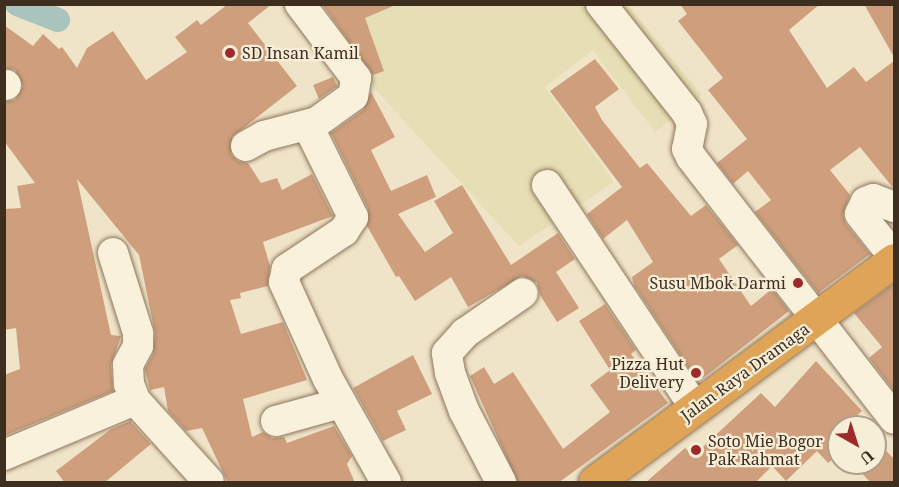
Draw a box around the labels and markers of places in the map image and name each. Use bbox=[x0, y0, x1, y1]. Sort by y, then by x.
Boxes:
place label: SD Insan Kamil bbox=[242, 43, 359, 63]
marker: SD Insan Kamil bbox=[223, 46, 237, 60]
place label: Susu Mbok Darmi bbox=[650, 273, 786, 293]
marker: Susu Mbok Darmi bbox=[791, 276, 805, 290]
place label: Pizza Hut Delivery bbox=[611, 354, 684, 392]
marker: Pizza Hut Delivery bbox=[689, 366, 703, 380]
place label: Soto Mie Bogor Pak Rahmat bbox=[708, 431, 823, 469]
marker: Soto Mie Bogor Pak Rahmat bbox=[689, 443, 703, 457]

